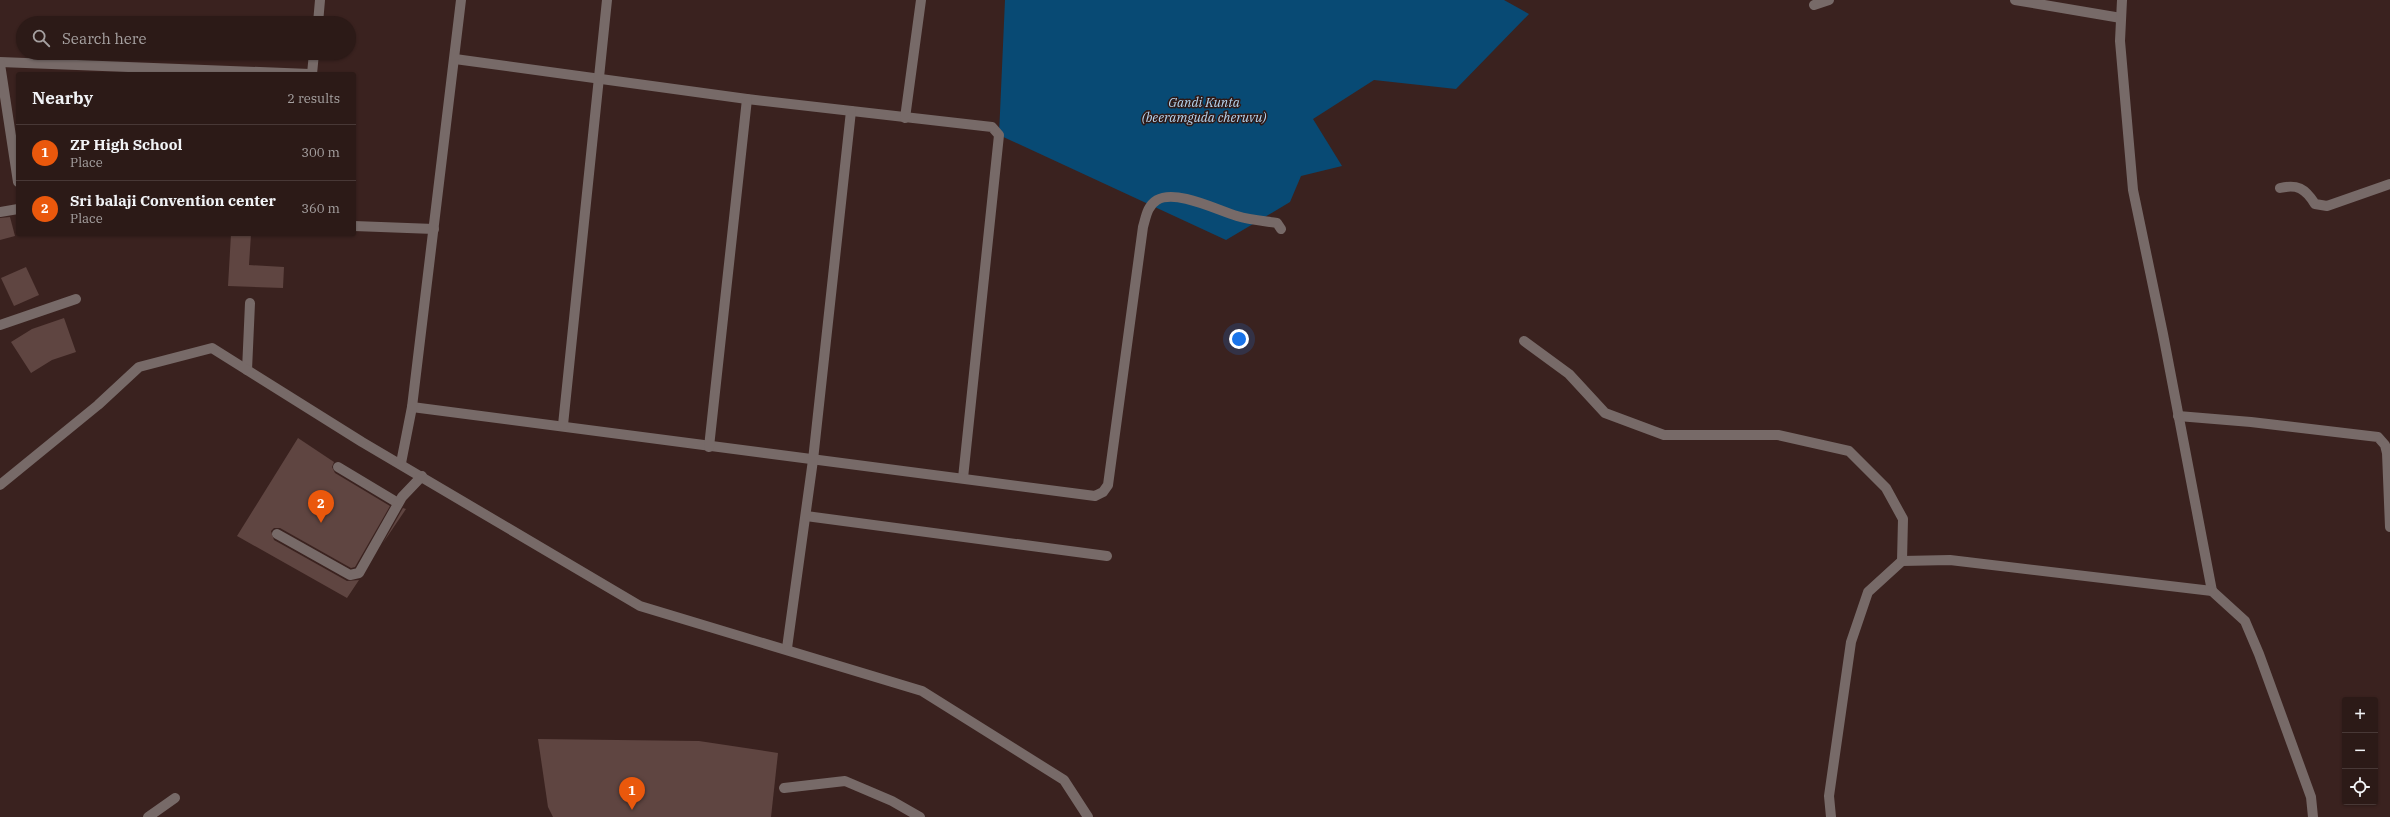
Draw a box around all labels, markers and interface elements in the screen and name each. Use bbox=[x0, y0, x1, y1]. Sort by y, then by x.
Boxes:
search box bbox=[16, 16, 356, 60]
icon: search bbox=[30, 27, 52, 49]
text: Search here bbox=[62, 29, 147, 48]
text: Nearby bbox=[32, 87, 93, 109]
text: 2 results bbox=[287, 90, 340, 107]
water label: Gandi Kunta (beeramguda cheruvu) bbox=[1142, 94, 1266, 126]
text: ZP High School bbox=[70, 135, 182, 154]
text: 1 bbox=[41, 144, 49, 161]
text: 300 m bbox=[301, 144, 340, 161]
text: Place bbox=[70, 154, 103, 171]
text: Sri balaji Convention center bbox=[70, 191, 276, 210]
text: 2 bbox=[41, 200, 49, 217]
text: 360 m bbox=[301, 200, 340, 217]
text: Place bbox=[70, 210, 103, 227]
your location bbox=[1229, 329, 1249, 349]
pin: 2 bbox=[308, 490, 334, 523]
map controls bbox=[2342, 697, 2378, 805]
button: + bbox=[2342, 697, 2378, 733]
button: − bbox=[2342, 733, 2378, 769]
button: locate bbox=[2342, 769, 2378, 805]
pin: 1 bbox=[619, 777, 645, 810]

